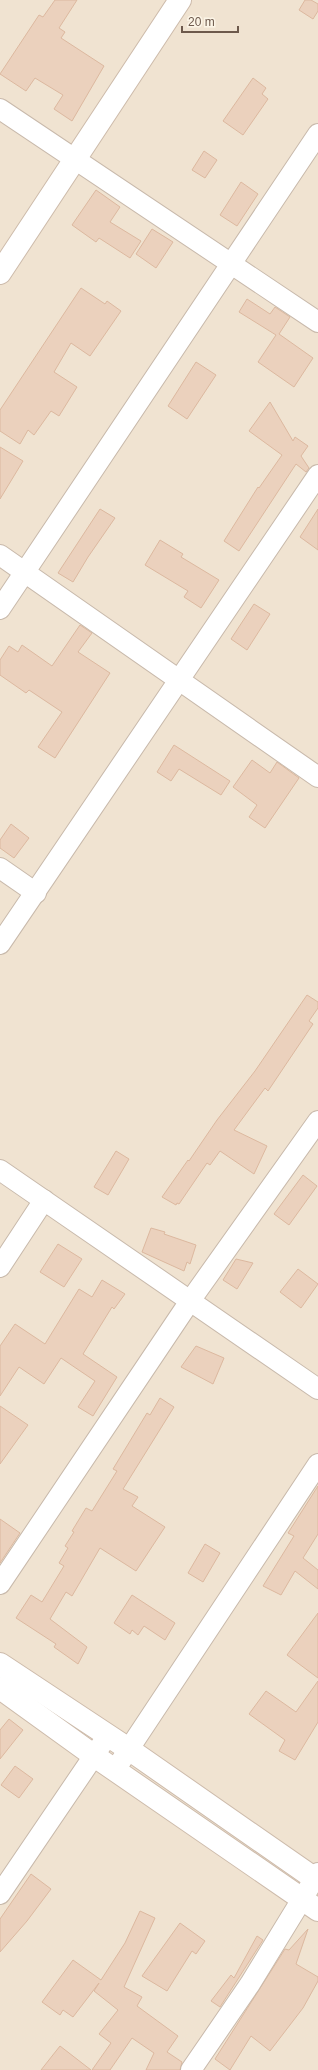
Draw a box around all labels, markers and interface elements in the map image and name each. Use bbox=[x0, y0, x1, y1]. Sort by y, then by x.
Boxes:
scale bar bbox=[182, 8, 238, 34]
text: 20 m bbox=[188, 15, 215, 29]

